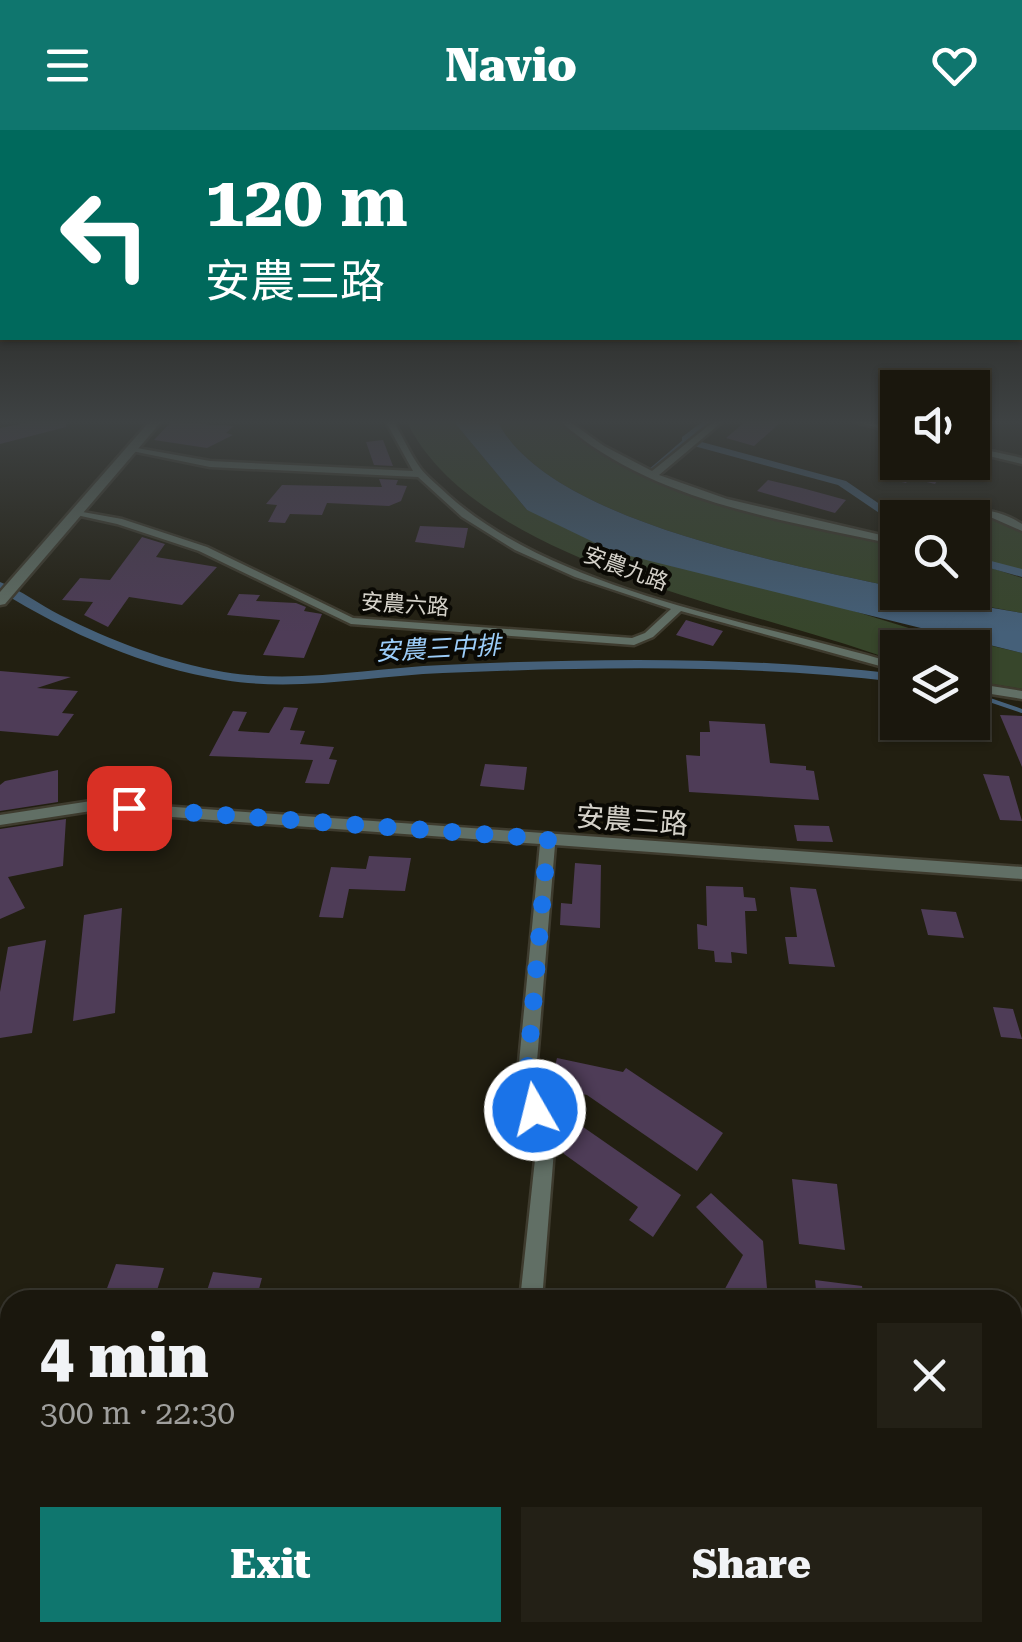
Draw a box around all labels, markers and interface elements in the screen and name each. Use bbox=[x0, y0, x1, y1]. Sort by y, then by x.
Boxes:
icon: menu bbox=[40, 38, 95, 93]
icon: heart bbox=[927, 38, 982, 93]
text: Navio bbox=[445, 39, 577, 92]
text: 120 m bbox=[205, 161, 408, 243]
icon: left bbox=[40, 170, 170, 300]
text: 安農三路 bbox=[205, 255, 385, 308]
map controls bbox=[880, 370, 990, 740]
button: sound bbox=[880, 370, 990, 480]
button: search bbox=[880, 500, 990, 610]
street label: 安農九路 bbox=[580, 542, 671, 595]
street label: 安農六路 bbox=[360, 589, 450, 620]
button: layers bbox=[880, 630, 990, 740]
water label: 安農三中排 bbox=[375, 631, 504, 666]
pin bbox=[87, 766, 172, 851]
icon: arrive bbox=[102, 781, 157, 836]
street label: 安農三路 bbox=[575, 800, 689, 841]
position arrow bbox=[483, 1058, 587, 1162]
text: 4 min bbox=[40, 1321, 209, 1392]
button: close bbox=[877, 1323, 982, 1428]
text: 300 m · 22:30 bbox=[40, 1394, 235, 1432]
button: Exit bbox=[40, 1507, 501, 1622]
button: Share bbox=[521, 1507, 982, 1622]

